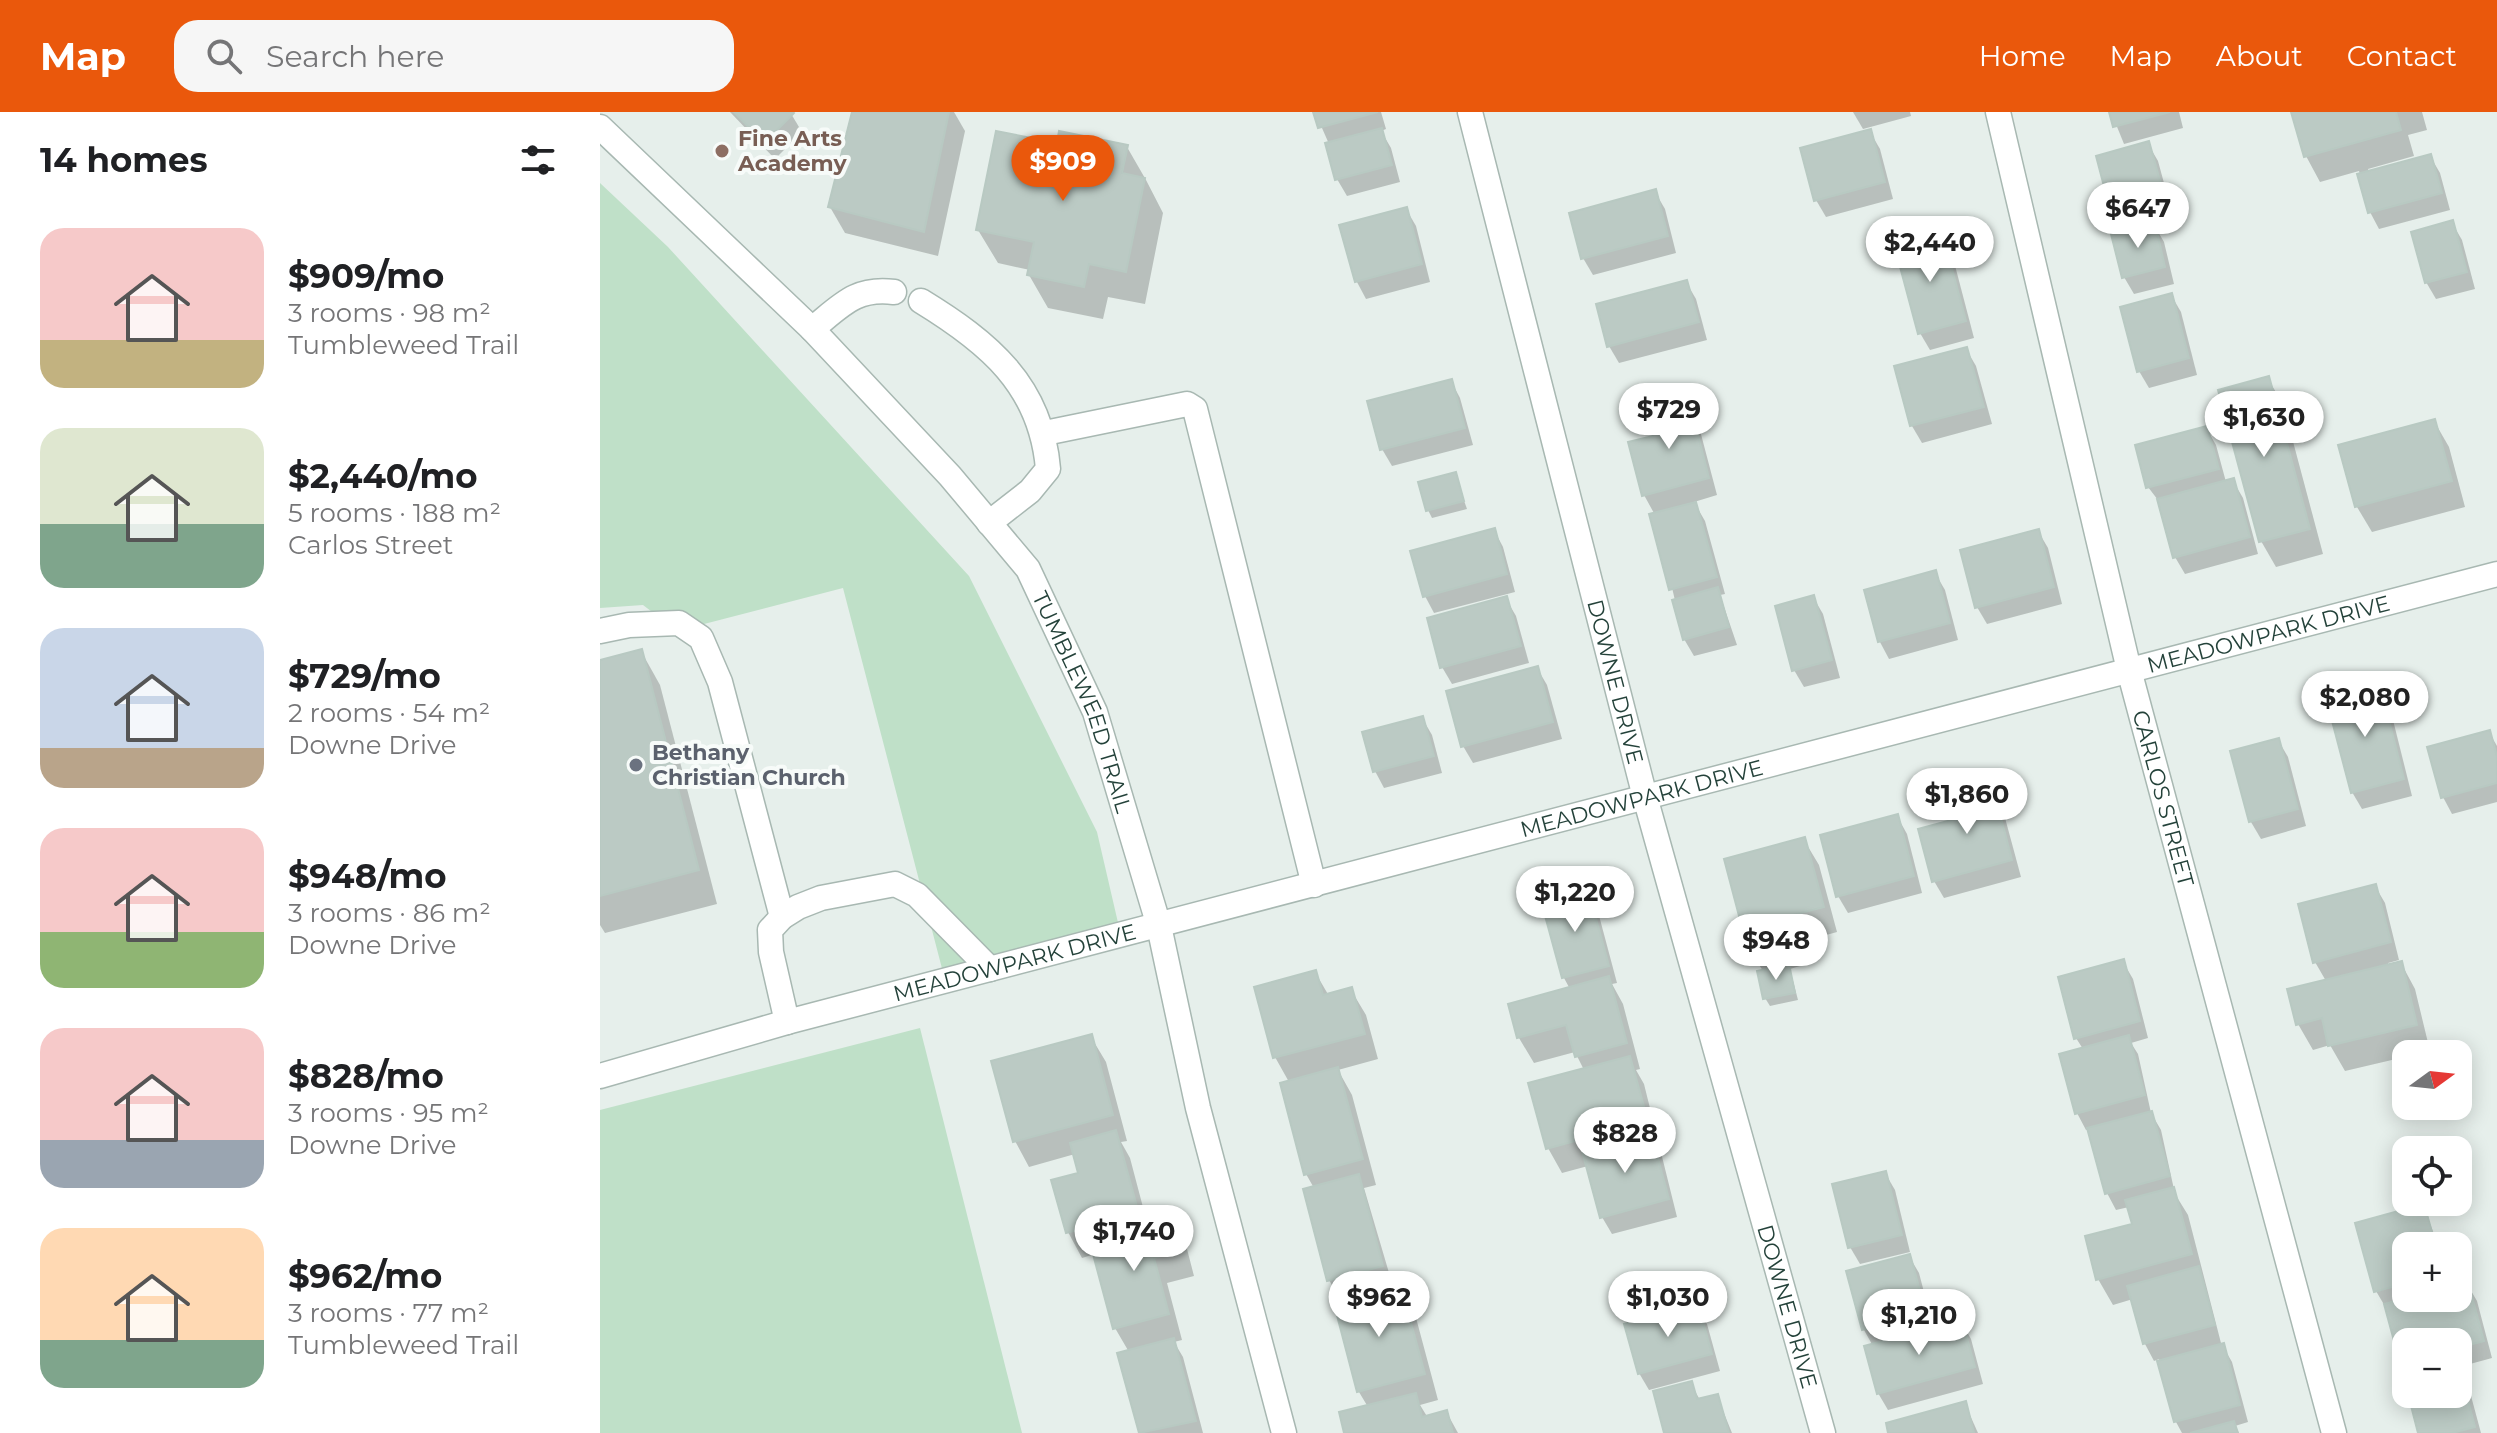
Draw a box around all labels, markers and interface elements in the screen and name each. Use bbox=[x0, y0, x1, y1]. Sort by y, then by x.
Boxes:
search box bbox=[174, 20, 734, 92]
text: Map bbox=[40, 33, 126, 80]
icon: search bbox=[202, 34, 246, 78]
text: Search here bbox=[266, 38, 444, 75]
text: Home bbox=[1979, 39, 2066, 73]
text: Map bbox=[2110, 39, 2172, 73]
text: About bbox=[2216, 39, 2303, 73]
text: Contact bbox=[2347, 39, 2457, 73]
place label: Fine Arts Academy bbox=[737, 125, 847, 177]
pin: $909 bbox=[1016, 135, 1110, 203]
icon: filters bbox=[516, 138, 560, 182]
text: 14 homes bbox=[40, 139, 208, 181]
marker: Fine Arts Academy bbox=[713, 142, 731, 160]
text: $909 bbox=[1029, 145, 1097, 177]
pin: $647 bbox=[2091, 182, 2185, 250]
text: $647 bbox=[2105, 192, 2171, 224]
pin: $2,440 bbox=[1865, 216, 1995, 284]
text: $2,440 bbox=[1884, 226, 1976, 258]
text: $909/mo bbox=[288, 255, 444, 297]
icon: home bbox=[104, 260, 200, 356]
text: 3 rooms · 98 m² bbox=[288, 297, 491, 329]
text: Tumbleweed Trail bbox=[288, 329, 519, 361]
pin: $729 bbox=[1622, 383, 1716, 451]
pin: $1,630 bbox=[2199, 391, 2329, 459]
text: $729 bbox=[1637, 393, 1701, 425]
text: $1,630 bbox=[2223, 401, 2305, 433]
text: $2,440/mo bbox=[288, 455, 478, 497]
icon: home bbox=[104, 460, 200, 556]
text: 5 rooms · 188 m² bbox=[288, 497, 501, 529]
text: Carlos Street bbox=[288, 529, 453, 561]
street label: TUMBLEWEED TRAIL bbox=[1026, 587, 1137, 816]
street label: MEADOWPARK DRIVE bbox=[2144, 590, 2393, 679]
street label: DOWNE DRIVE bbox=[1581, 597, 1649, 767]
text: $729/mo bbox=[288, 655, 441, 697]
icon: home bbox=[104, 660, 200, 756]
pin: $2,080 bbox=[2300, 671, 2430, 739]
text: $2,080 bbox=[2319, 681, 2411, 713]
text: 2 rooms · 54 m² bbox=[288, 697, 490, 729]
street label: CARLOS STREET bbox=[2126, 707, 2200, 890]
text: Downe Drive bbox=[288, 729, 456, 761]
place label: Bethany Christian Church bbox=[652, 739, 846, 791]
street label: MEADOWPARK DRIVE bbox=[1517, 754, 1766, 843]
marker: Bethany Christian Church bbox=[627, 756, 645, 774]
pin: $1,860 bbox=[1902, 768, 2032, 836]
text: $1,860 bbox=[1925, 778, 2009, 810]
text: $948/mo bbox=[288, 855, 446, 897]
icon: home bbox=[104, 860, 200, 956]
pin: $1,220 bbox=[1510, 866, 1640, 934]
text: $1,220 bbox=[1534, 876, 1616, 908]
text: 3 rooms · 86 m² bbox=[288, 897, 491, 929]
pin: $948 bbox=[1729, 914, 1823, 982]
street label: MEADOWPARK DRIVE bbox=[890, 918, 1139, 1008]
text: $948 bbox=[1742, 924, 1810, 956]
text: Downe Drive bbox=[288, 929, 456, 961]
north arrow bbox=[2392, 1040, 2472, 1120]
map controls bbox=[2392, 1040, 2472, 1408]
text: $828/mo bbox=[288, 1055, 444, 1097]
icon: home bbox=[104, 1060, 200, 1156]
text: 3 rooms · 95 m² bbox=[288, 1097, 489, 1129]
pin: $828 bbox=[1578, 1107, 1672, 1175]
text: $828 bbox=[1592, 1117, 1658, 1149]
text: Downe Drive bbox=[288, 1129, 456, 1161]
button: locate bbox=[2392, 1136, 2472, 1216]
pin: $1,740 bbox=[1069, 1205, 1199, 1273]
text: $1,740 bbox=[1093, 1215, 1175, 1247]
street label: DOWNE DRIVE bbox=[1751, 1222, 1823, 1392]
button: + bbox=[2392, 1232, 2472, 1312]
text: $962/mo bbox=[288, 1255, 442, 1297]
icon: home bbox=[104, 1260, 200, 1356]
pin: $962 bbox=[1332, 1271, 1426, 1339]
pin: $1,030 bbox=[1603, 1271, 1733, 1339]
text: $962 bbox=[1347, 1281, 1411, 1313]
text: $1,030 bbox=[1626, 1281, 1710, 1313]
pin: $1,210 bbox=[1854, 1289, 1984, 1357]
text: 3 rooms · 77 m² bbox=[288, 1297, 489, 1329]
text: $1,210 bbox=[1881, 1299, 1957, 1331]
button: − bbox=[2392, 1328, 2472, 1408]
text: Tumbleweed Trail bbox=[288, 1329, 519, 1361]

